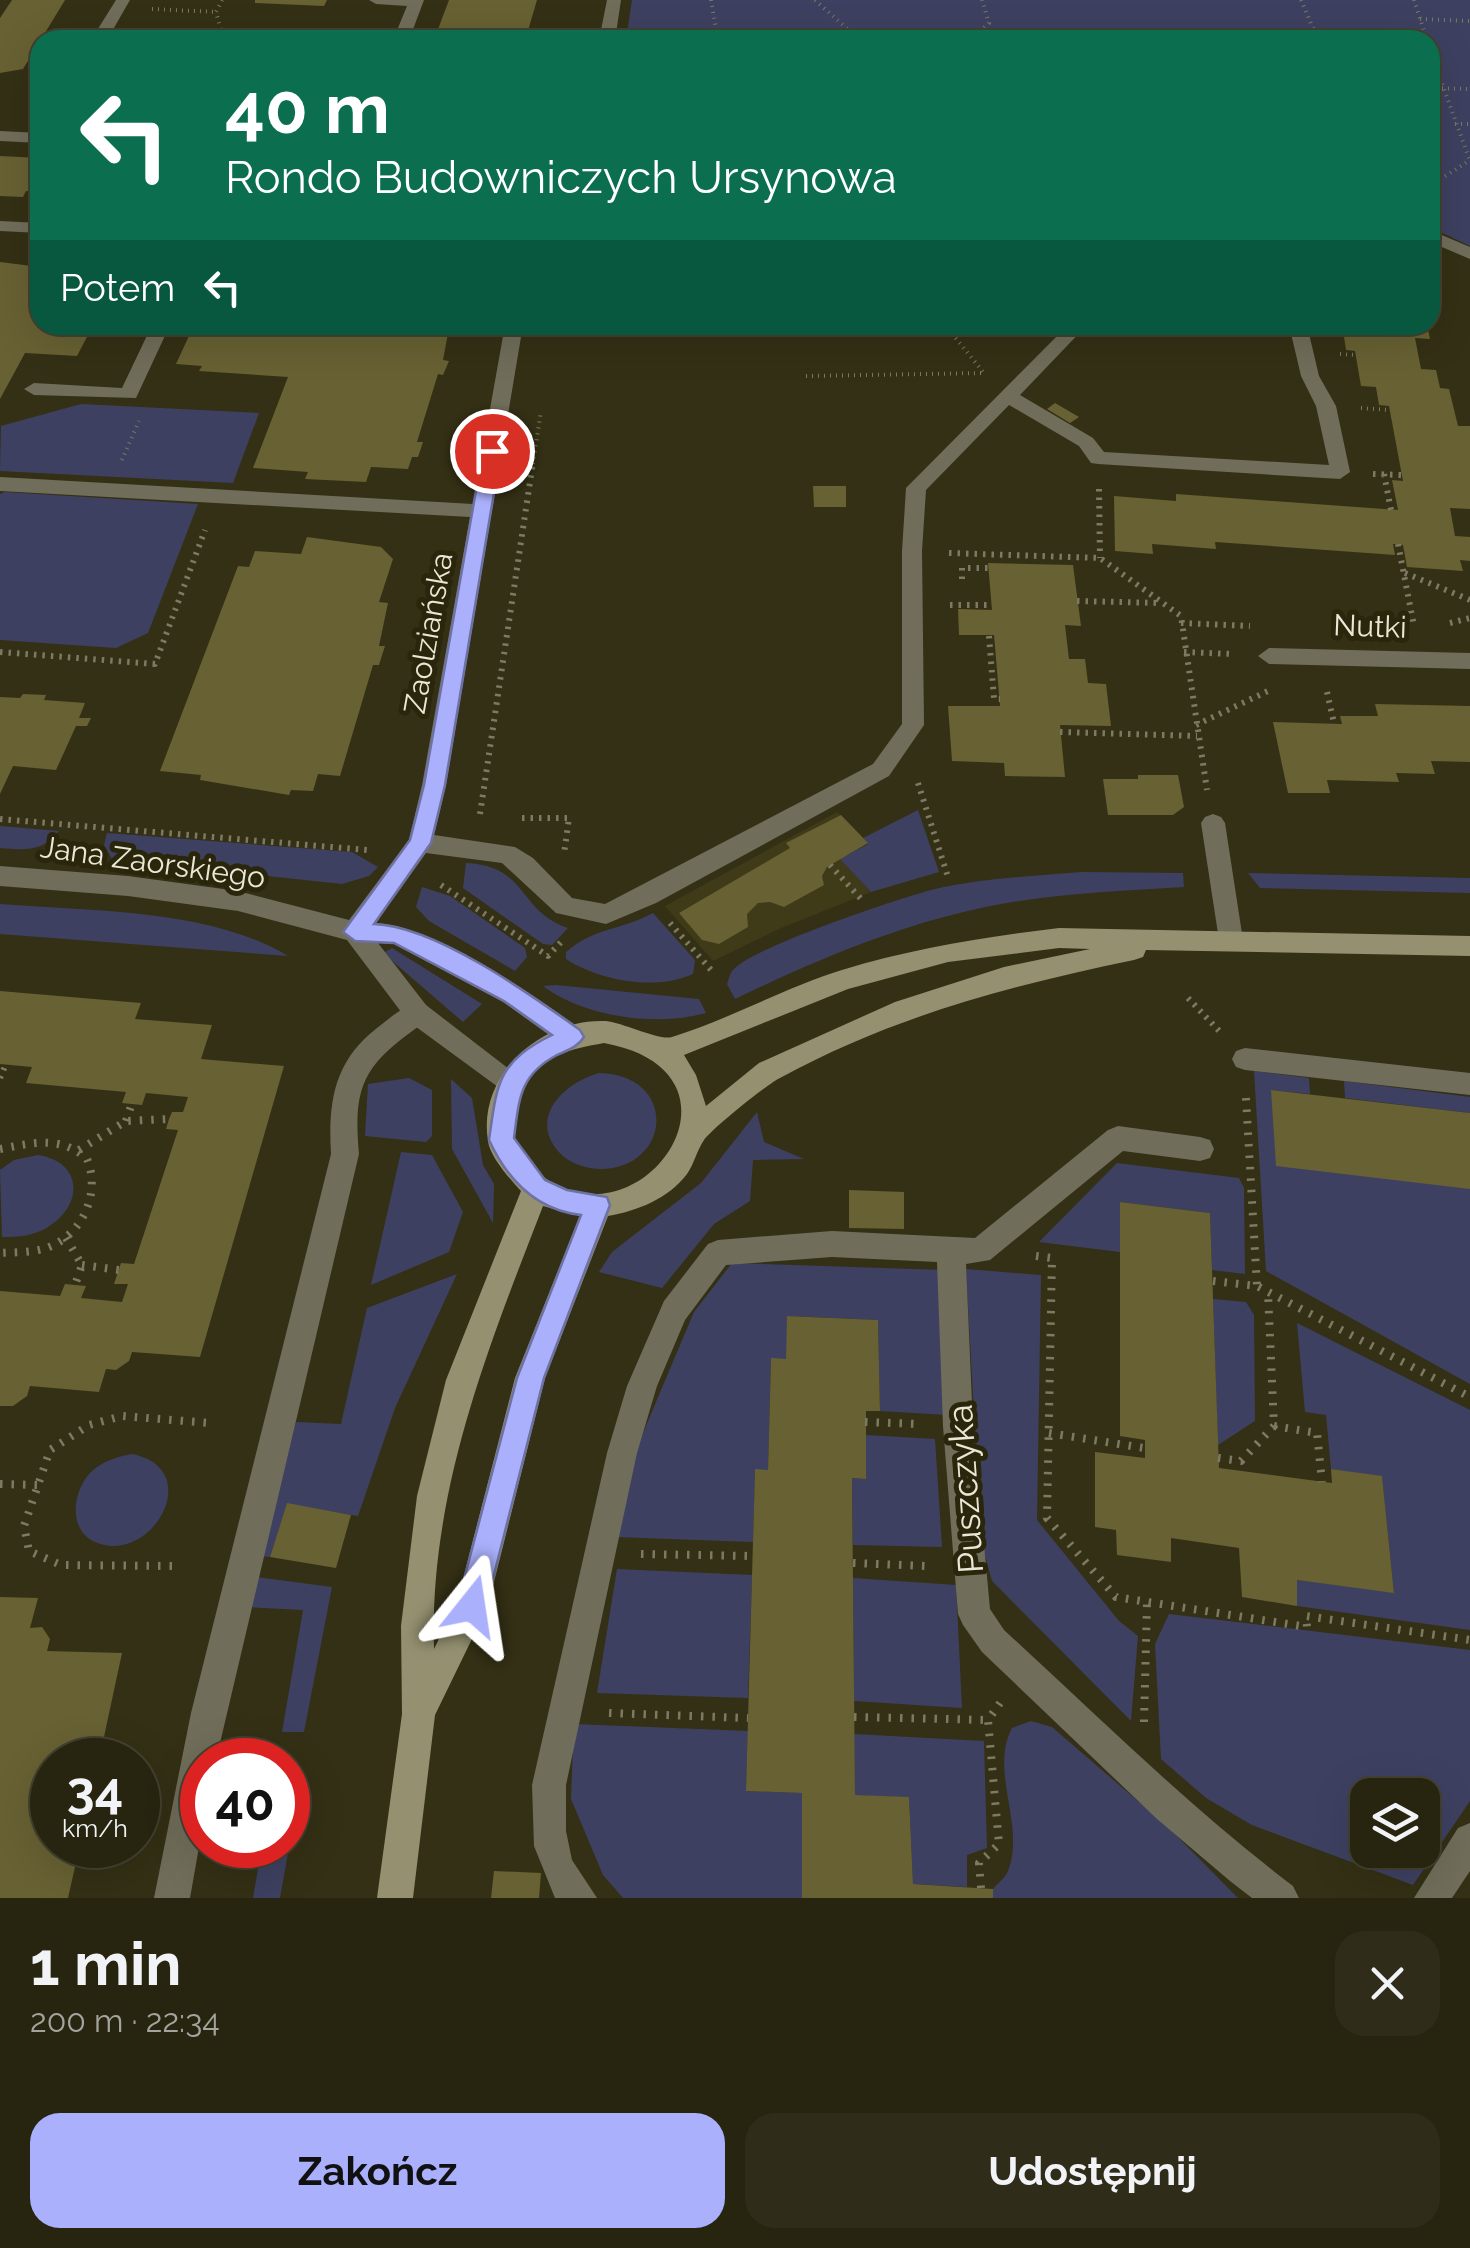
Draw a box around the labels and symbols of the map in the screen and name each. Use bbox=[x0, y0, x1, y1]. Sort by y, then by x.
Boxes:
pin bbox=[450, 409, 535, 494]
street label: Zaolziańska bbox=[397, 550, 459, 716]
street label: Nutki bbox=[1333, 607, 1407, 645]
street label: Jana Zaorskiego bbox=[38, 829, 268, 895]
street label: Puszczyka bbox=[939, 1403, 991, 1575]
position arrow bbox=[420, 1554, 524, 1658]
speed limit sign: 40 bbox=[180, 1738, 310, 1868]

